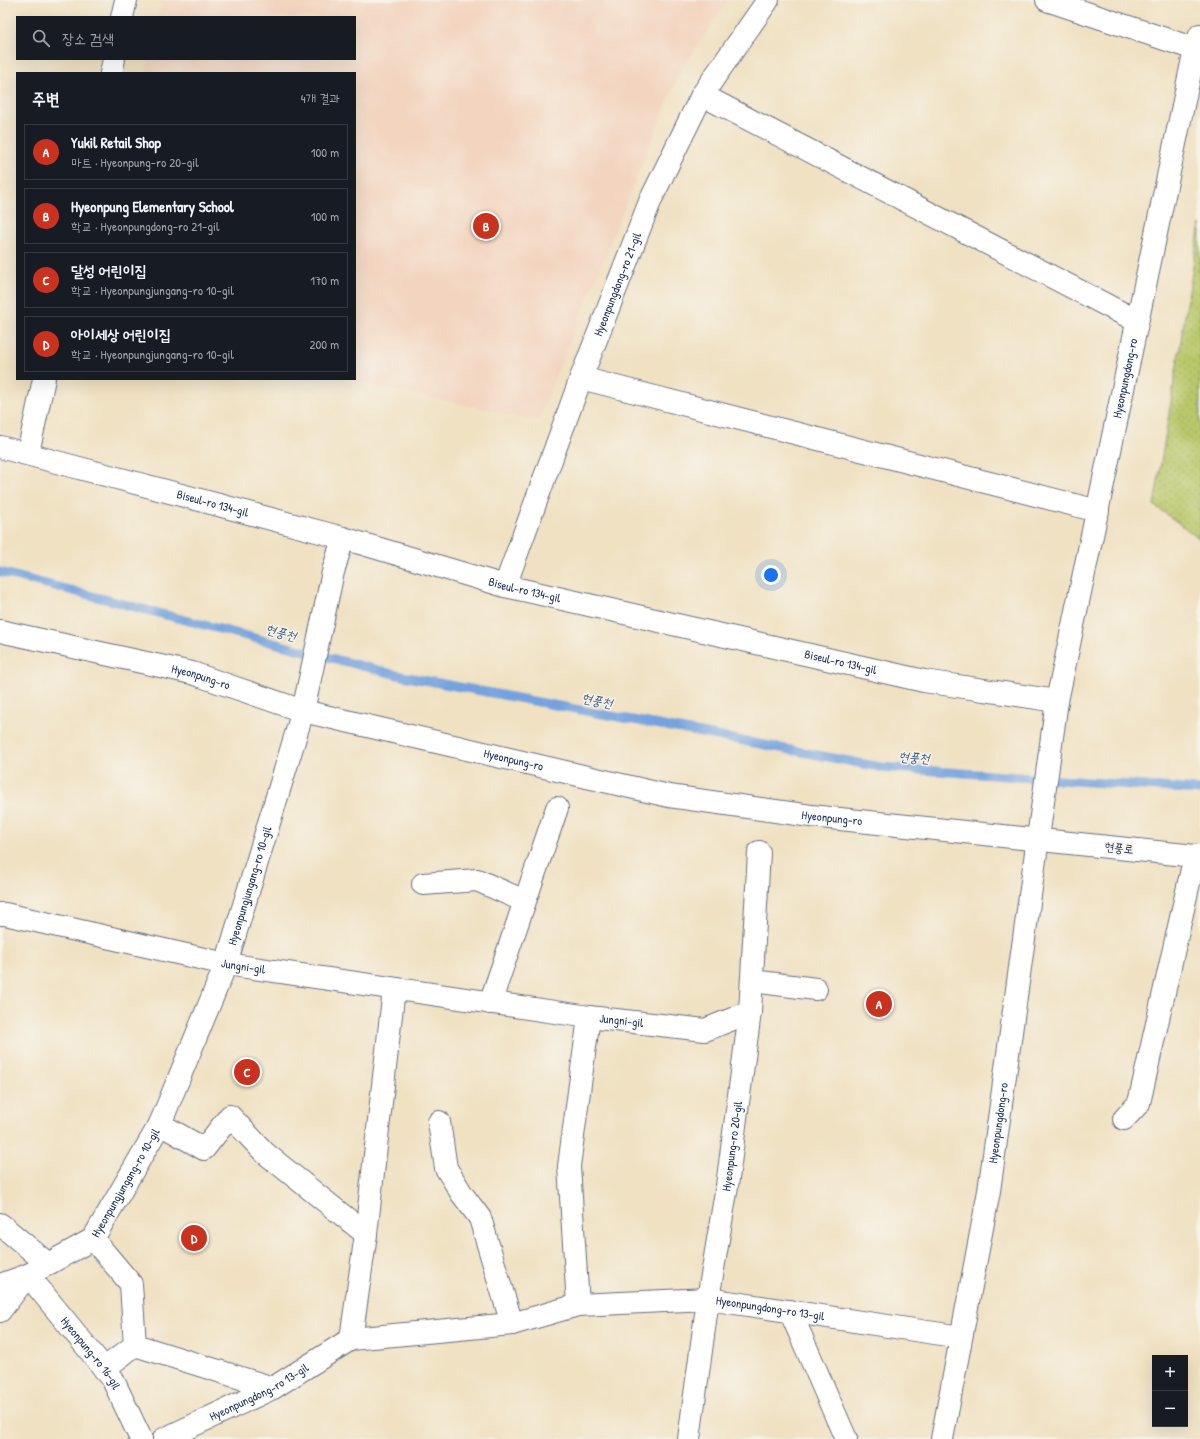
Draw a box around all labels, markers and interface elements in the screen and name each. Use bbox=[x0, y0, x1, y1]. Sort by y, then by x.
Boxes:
search box bbox=[16, 16, 356, 60]
icon: search bbox=[30, 27, 52, 49]
text: 장소 검색 bbox=[62, 28, 114, 49]
text: 주변 bbox=[32, 87, 59, 110]
text: 4개 결과 bbox=[301, 89, 340, 107]
text: Yukil Retail Shop bbox=[71, 132, 161, 153]
text: A bbox=[43, 143, 49, 161]
text: 100 m bbox=[311, 143, 339, 161]
text: 마트 · Hyeonpung-ro 20-gil bbox=[71, 153, 199, 171]
text: Hyeonpung Elementary School bbox=[71, 196, 234, 217]
text: B bbox=[43, 207, 49, 225]
text: 100 m bbox=[311, 207, 339, 225]
pin: B bbox=[473, 211, 499, 241]
text: 학교 · Hyeonpungdong-ro 21-gil bbox=[71, 217, 219, 235]
street label: Hyeonpungdong-ro 21-gil bbox=[589, 229, 645, 338]
text: 달성 어린이집 bbox=[71, 260, 147, 281]
text: C bbox=[42, 271, 50, 289]
text: 170 m bbox=[310, 271, 339, 289]
text: 학교 · Hyeonpungjungang-ro 10-gil bbox=[71, 281, 234, 299]
text: 아이세상 어린이집 bbox=[71, 324, 171, 345]
text: D bbox=[43, 335, 49, 353]
text: 200 m bbox=[309, 335, 339, 353]
street label: Hyeonpungdong-ro bbox=[1108, 337, 1142, 420]
text: 학교 · Hyeonpungjungang-ro 10-gil bbox=[71, 345, 234, 363]
street label: Biseul-ro 134-gil bbox=[175, 485, 251, 521]
your location bbox=[761, 565, 781, 585]
street label: Biseul-ro 134-gil bbox=[487, 573, 563, 607]
water label: 현풍천 bbox=[264, 619, 300, 645]
street label: Biseul-ro 134-gil bbox=[803, 645, 879, 678]
street label: Hyeonpung-ro bbox=[170, 660, 233, 694]
water label: 현풍천 bbox=[580, 688, 616, 712]
street label: Hyeonpung-ro bbox=[482, 744, 545, 775]
water label: 현풍천 bbox=[898, 747, 932, 767]
street label: Hyeonpung-ro bbox=[801, 806, 863, 829]
street label: Hyeonpungjungang-ro 10-gil bbox=[223, 823, 276, 947]
street label: 현풍로 bbox=[1104, 838, 1134, 857]
street label: Jungni-gil bbox=[220, 954, 267, 978]
pin: A bbox=[866, 989, 892, 1019]
street label: Jungni-gil bbox=[598, 1009, 645, 1031]
pin: C bbox=[234, 1057, 260, 1087]
street label: Hyeonpungdong-ro bbox=[984, 1081, 1012, 1164]
street label: Hyeonpung-ro 20-gil bbox=[717, 1099, 746, 1192]
street label: Hyeonpungjungang-ro 10-gil bbox=[87, 1124, 164, 1240]
pin: D bbox=[181, 1223, 207, 1253]
street label: Hyeonpungdong-ro 13-gil bbox=[715, 1291, 827, 1325]
street label: Hyeonpung-ro 16-gil bbox=[57, 1313, 126, 1393]
map controls bbox=[1152, 1355, 1188, 1427]
button: + bbox=[1152, 1355, 1188, 1391]
street label: Hyeonpungdong-ro 13-gil bbox=[206, 1358, 312, 1425]
button: − bbox=[1152, 1391, 1188, 1427]

